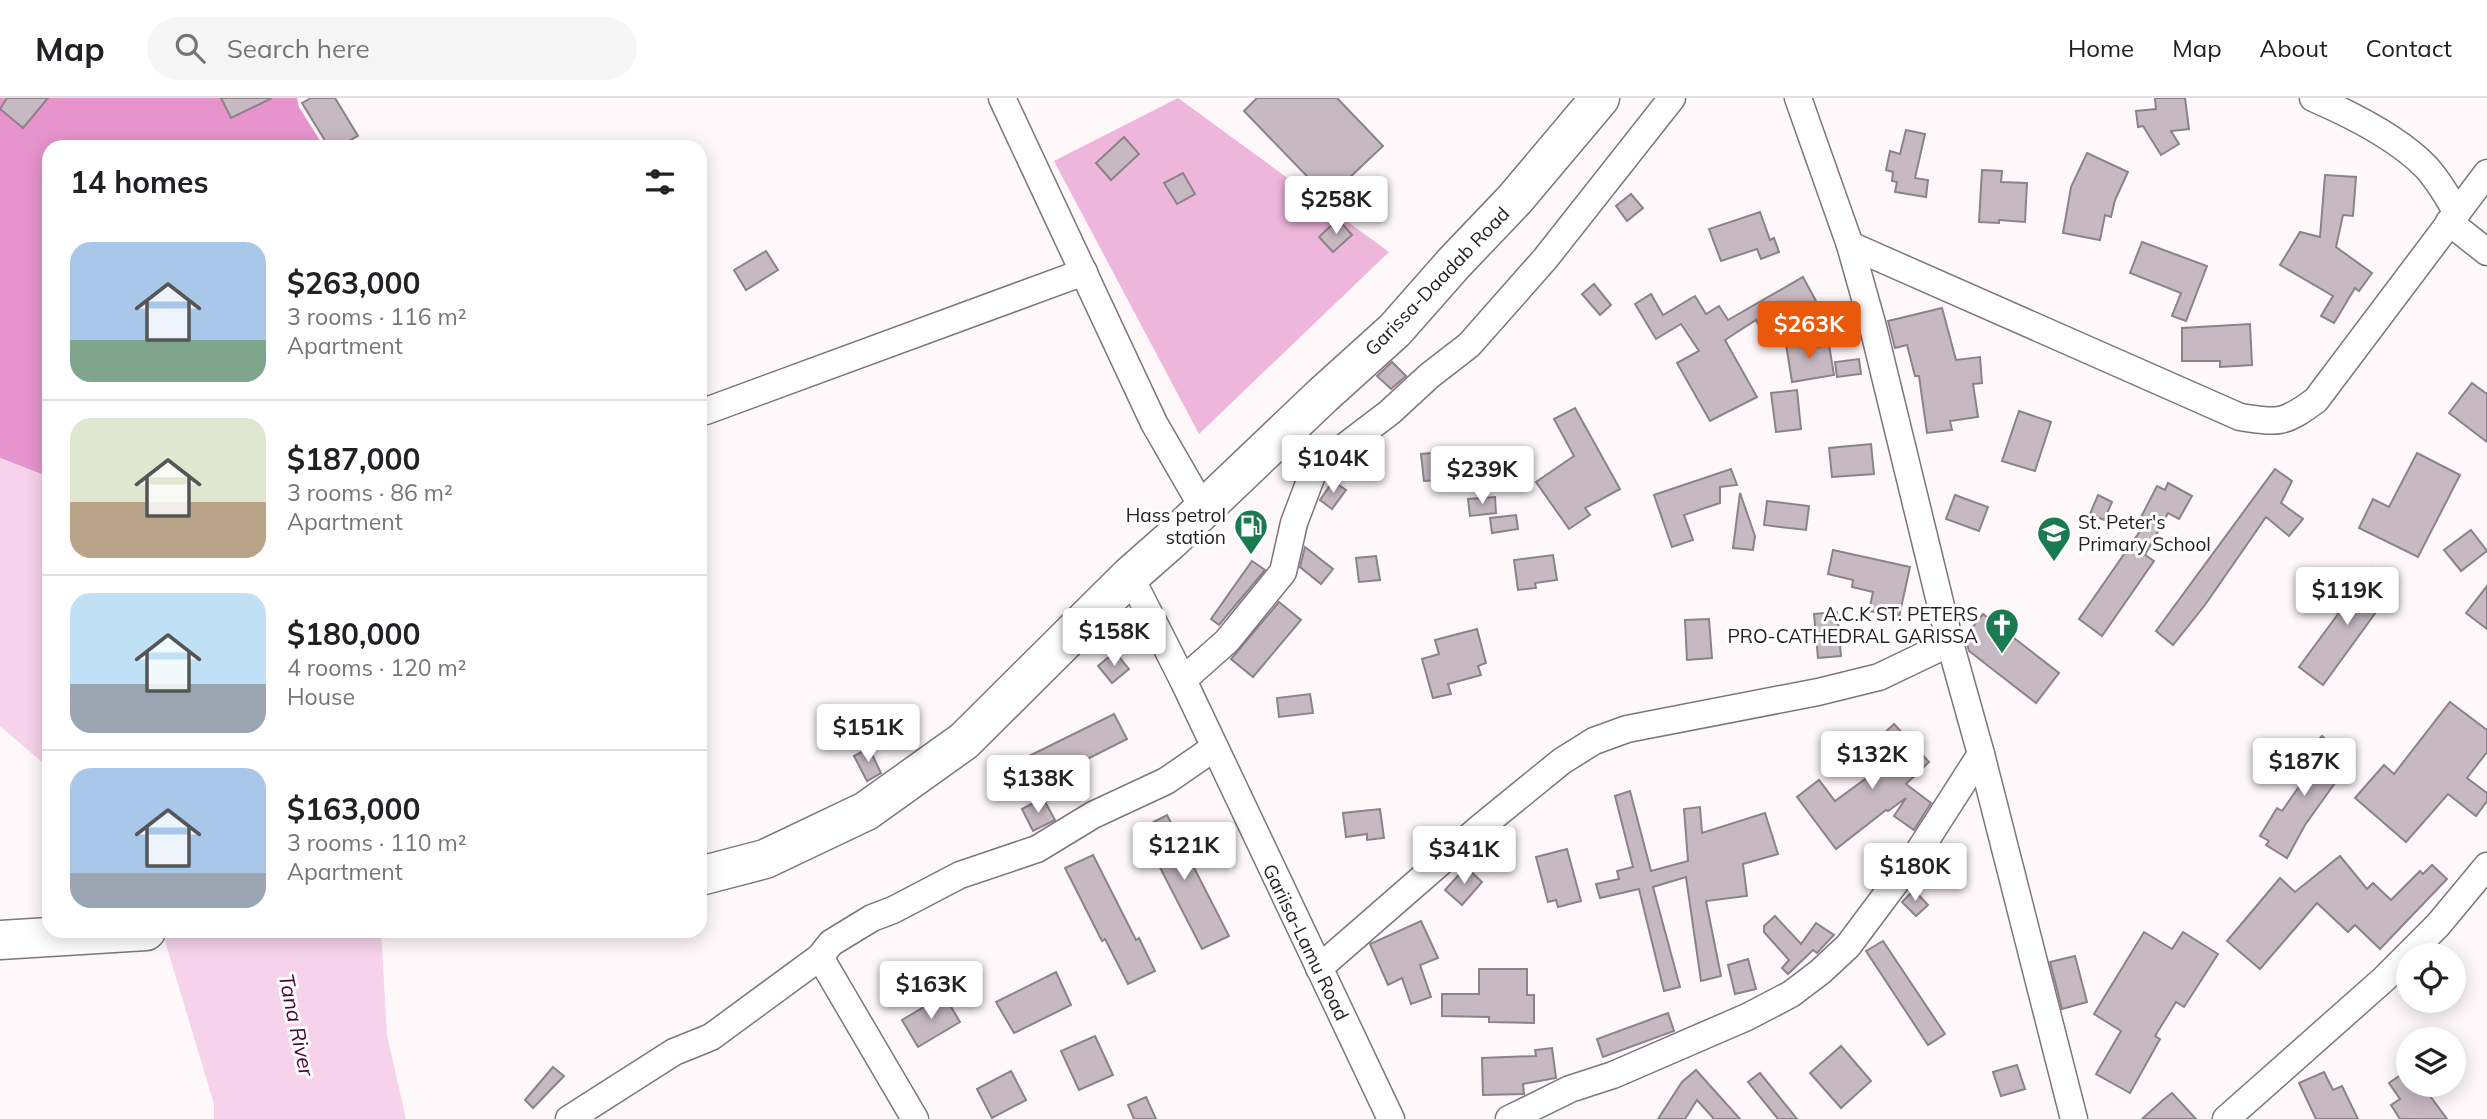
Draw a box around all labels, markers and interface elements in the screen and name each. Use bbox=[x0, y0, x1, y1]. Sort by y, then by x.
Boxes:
search box bbox=[147, 17, 637, 80]
text: Map bbox=[35, 28, 105, 69]
icon: search bbox=[171, 29, 209, 67]
text: Search here bbox=[227, 32, 370, 65]
text: Home bbox=[2068, 33, 2134, 63]
text: Map bbox=[2172, 33, 2222, 63]
text: About bbox=[2260, 33, 2328, 63]
text: Contact bbox=[2366, 33, 2452, 63]
text: 14 homes bbox=[70, 163, 209, 201]
icon: filters bbox=[641, 163, 679, 201]
pin: $258K bbox=[1287, 176, 1385, 236]
text: $258K bbox=[1301, 184, 1371, 213]
street label: Garissa-Daadab Road bbox=[1360, 202, 1514, 360]
text: $263,000 bbox=[287, 264, 420, 302]
icon: home bbox=[126, 270, 210, 354]
text: 3 rooms · 116 m² bbox=[287, 302, 467, 331]
pin: $263K bbox=[1760, 302, 1858, 361]
text: $263K bbox=[1774, 309, 1844, 338]
text: Apartment bbox=[287, 331, 403, 360]
pin: $104K bbox=[1284, 436, 1382, 495]
text: $187,000 bbox=[287, 440, 420, 478]
text: $104K bbox=[1298, 443, 1368, 472]
icon: home bbox=[126, 446, 210, 530]
pin: $239K bbox=[1433, 446, 1531, 506]
text: $239K bbox=[1447, 454, 1517, 483]
text: 3 rooms · 86 m² bbox=[287, 478, 453, 507]
place label: Hass petrol station bbox=[1126, 503, 1226, 549]
text: Apartment bbox=[287, 507, 403, 536]
fuel station icon: Hass petrol station bbox=[1232, 507, 1270, 556]
place label: St. Peter's Primary School bbox=[2078, 510, 2211, 556]
school or university icon: St. Peter's Primary School bbox=[2035, 514, 2073, 563]
pin: $119K bbox=[2298, 568, 2396, 627]
text: $119K bbox=[2312, 575, 2382, 604]
place label: A.C.K ST. PETERS PRO-CATHEDRAL GARISSA bbox=[1727, 602, 1978, 648]
church icon: A.C.K ST. PETERS PRO-CATHEDRAL GARISSA bbox=[1983, 606, 2021, 655]
pin: $158K bbox=[1065, 608, 1163, 668]
text: $180,000 bbox=[287, 615, 420, 653]
text: $158K bbox=[1079, 616, 1149, 645]
icon: home bbox=[126, 621, 210, 705]
text: 4 rooms · 120 m² bbox=[287, 653, 467, 682]
text: House bbox=[287, 682, 355, 711]
pin: $151K bbox=[819, 704, 917, 764]
text: $151K bbox=[833, 712, 903, 741]
pin: $132K bbox=[1823, 732, 1921, 791]
pin: $187K bbox=[2255, 738, 2353, 798]
text: $132K bbox=[1837, 739, 1907, 768]
text: $187K bbox=[2269, 746, 2339, 775]
pin: $138K bbox=[989, 756, 1087, 815]
text: $138K bbox=[1003, 763, 1073, 792]
text: $163,000 bbox=[287, 790, 420, 828]
icon: home bbox=[126, 796, 210, 880]
pin: $121K bbox=[1135, 822, 1233, 882]
pin: $341K bbox=[1415, 826, 1513, 886]
text: 3 rooms · 110 m² bbox=[287, 828, 467, 857]
text: $121K bbox=[1149, 830, 1219, 859]
text: $341K bbox=[1429, 834, 1499, 863]
pin: $180K bbox=[1866, 844, 1964, 903]
text: $180K bbox=[1880, 851, 1950, 880]
text: Apartment bbox=[287, 857, 403, 886]
street label: Gariisa-Lamu Road bbox=[1258, 860, 1354, 1024]
map controls bbox=[2396, 943, 2466, 1097]
button: locate bbox=[2396, 943, 2466, 1013]
pin: $163K bbox=[882, 962, 980, 1021]
text: $163K bbox=[896, 969, 966, 998]
water label: Tana River bbox=[273, 971, 321, 1080]
button: layers bbox=[2396, 1027, 2466, 1097]

